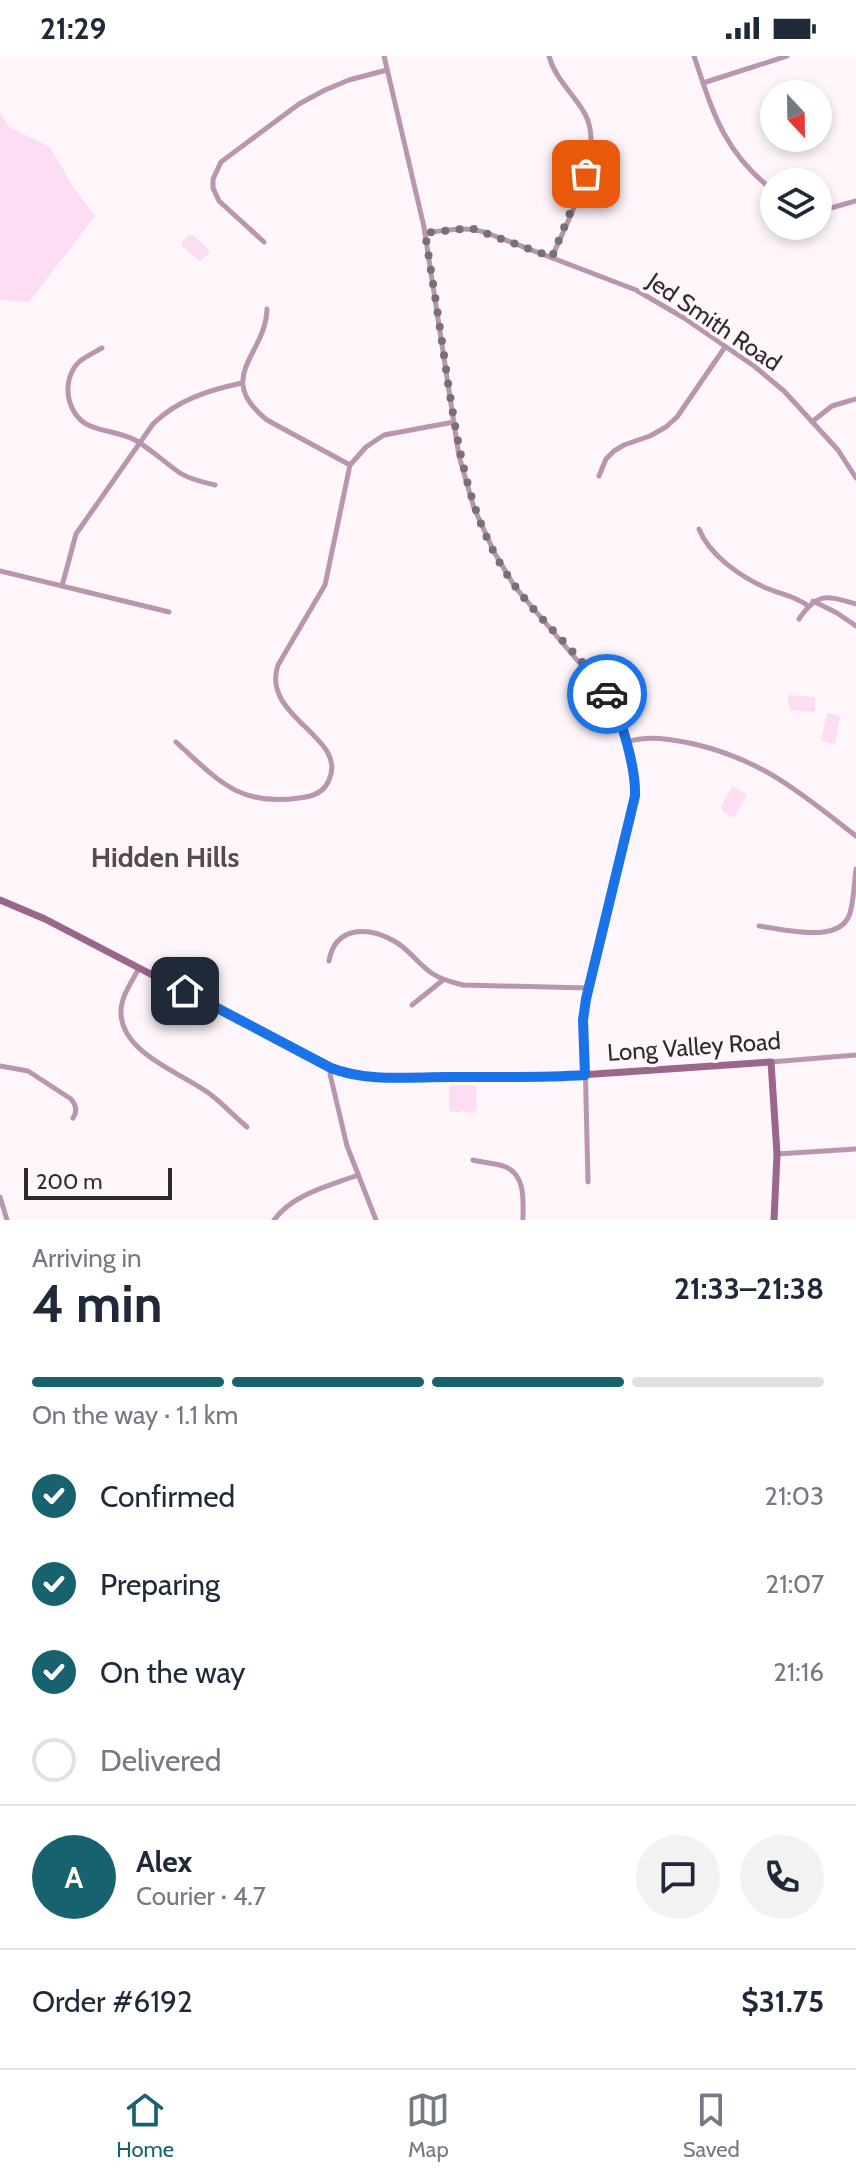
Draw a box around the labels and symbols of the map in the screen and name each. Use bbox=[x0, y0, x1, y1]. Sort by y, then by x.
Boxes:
north arrow bbox=[760, 80, 832, 152]
pin bbox=[552, 140, 620, 208]
street label: Jed Smith Road bbox=[641, 266, 787, 377]
courier bbox=[567, 654, 647, 734]
district label: Hidden Hills bbox=[91, 840, 239, 874]
pin bbox=[151, 957, 219, 1025]
street label: Long Valley Road bbox=[606, 1026, 782, 1067]
scale bar bbox=[24, 1164, 172, 1200]

